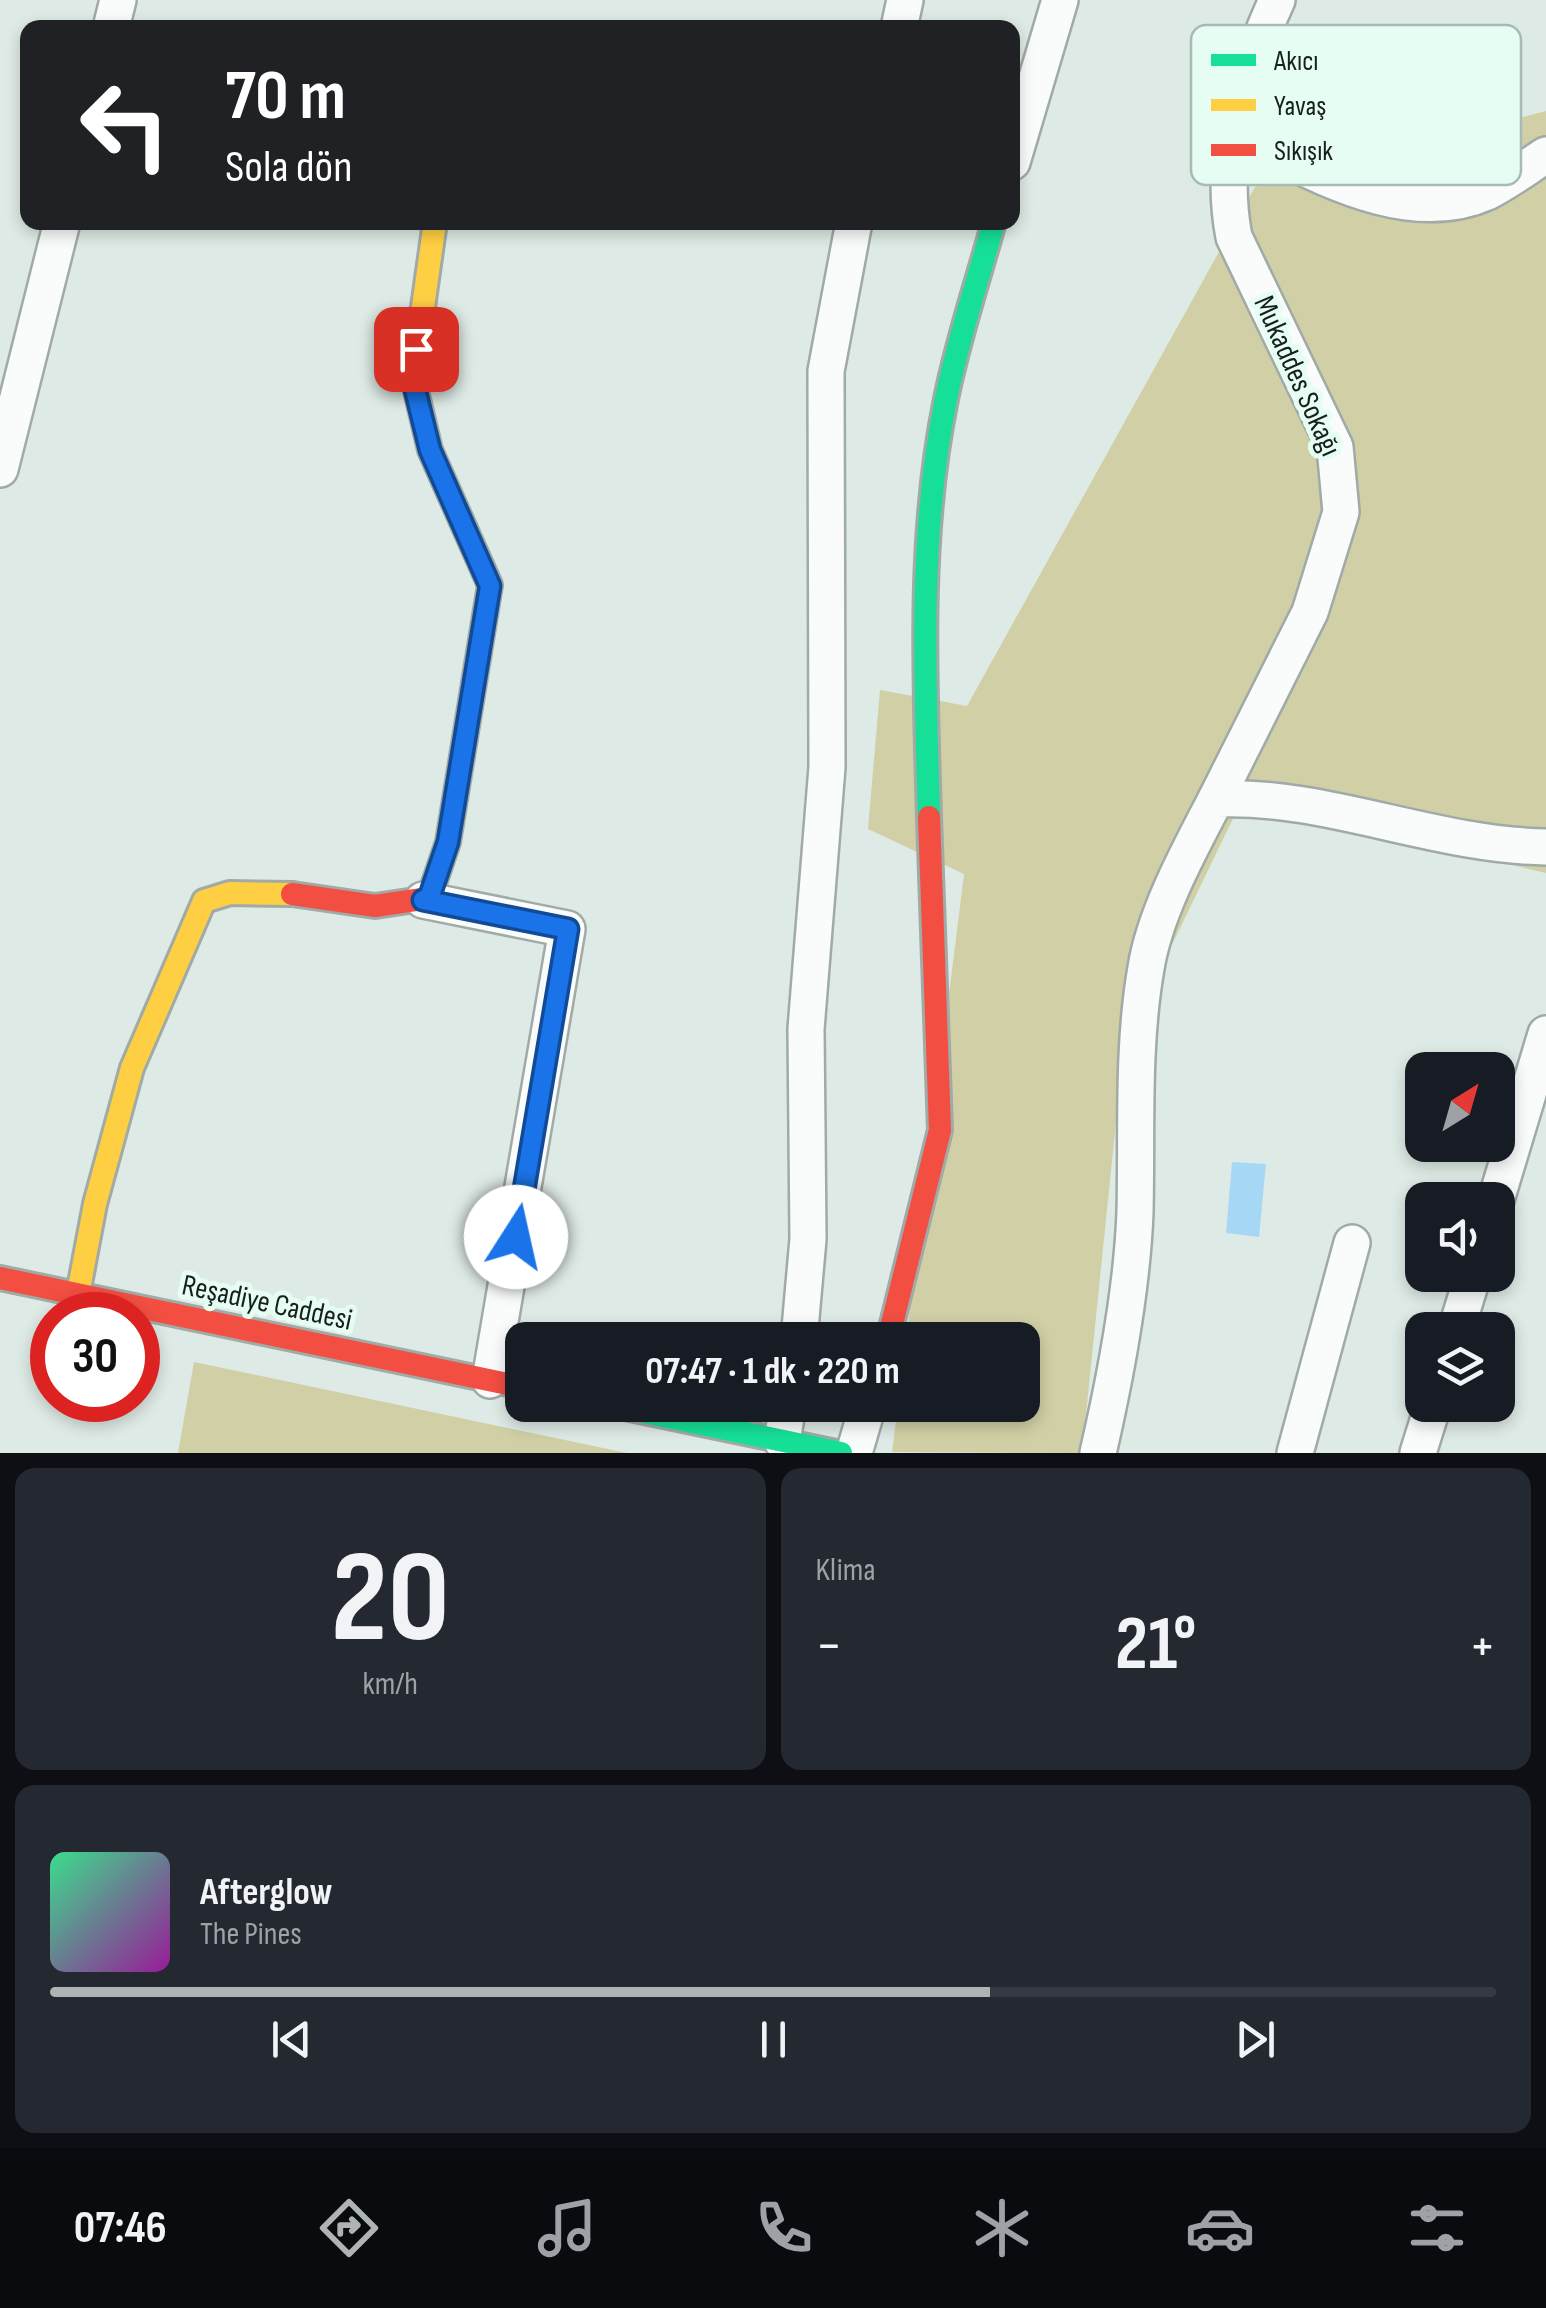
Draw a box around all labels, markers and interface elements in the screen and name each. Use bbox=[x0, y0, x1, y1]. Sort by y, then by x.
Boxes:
legend bbox=[1191, 25, 1521, 185]
text: Akıcı bbox=[1273, 45, 1318, 78]
text: 70 m bbox=[225, 55, 346, 139]
icon: left bbox=[60, 60, 190, 190]
text: Yavaş bbox=[1274, 90, 1326, 123]
text: Sıkışık bbox=[1274, 135, 1333, 168]
text: Sola dön bbox=[225, 140, 353, 195]
street label: Mukaddes Sokağı bbox=[1246, 290, 1348, 462]
pin bbox=[374, 307, 459, 392]
icon: arrive bbox=[389, 322, 444, 377]
north arrow bbox=[1405, 1052, 1515, 1162]
map controls bbox=[1405, 1052, 1515, 1422]
button: sound bbox=[1405, 1182, 1515, 1292]
position arrow bbox=[464, 1185, 568, 1289]
street label: Reşadiye Caddesi bbox=[179, 1267, 355, 1339]
speed limit sign: 30 bbox=[30, 1292, 160, 1422]
button: layers bbox=[1405, 1312, 1515, 1422]
text: 07:47 · 1 dk · 220 m bbox=[645, 1349, 900, 1394]
text: 20 bbox=[331, 1522, 450, 1678]
text: Klima bbox=[816, 1551, 876, 1590]
text: 21° bbox=[1115, 1600, 1196, 1691]
text: − bbox=[816, 1613, 842, 1680]
text: + bbox=[1469, 1613, 1496, 1680]
text: km/h bbox=[363, 1665, 418, 1704]
text: Afterglow bbox=[200, 1870, 333, 1915]
text: The Pines bbox=[200, 1915, 302, 1954]
icon: previous bbox=[264, 2012, 319, 2067]
icon: pause bbox=[746, 2012, 801, 2067]
icon: next bbox=[1228, 2012, 1283, 2067]
icon: directions bbox=[314, 2193, 384, 2263]
icon: music bbox=[532, 2193, 602, 2263]
icon: phone bbox=[749, 2193, 819, 2263]
icon: climate bbox=[967, 2193, 1037, 2263]
icon: car bbox=[1185, 2193, 1255, 2263]
icon: filters bbox=[1402, 2193, 1472, 2263]
text: 07:46 bbox=[74, 2201, 167, 2256]

